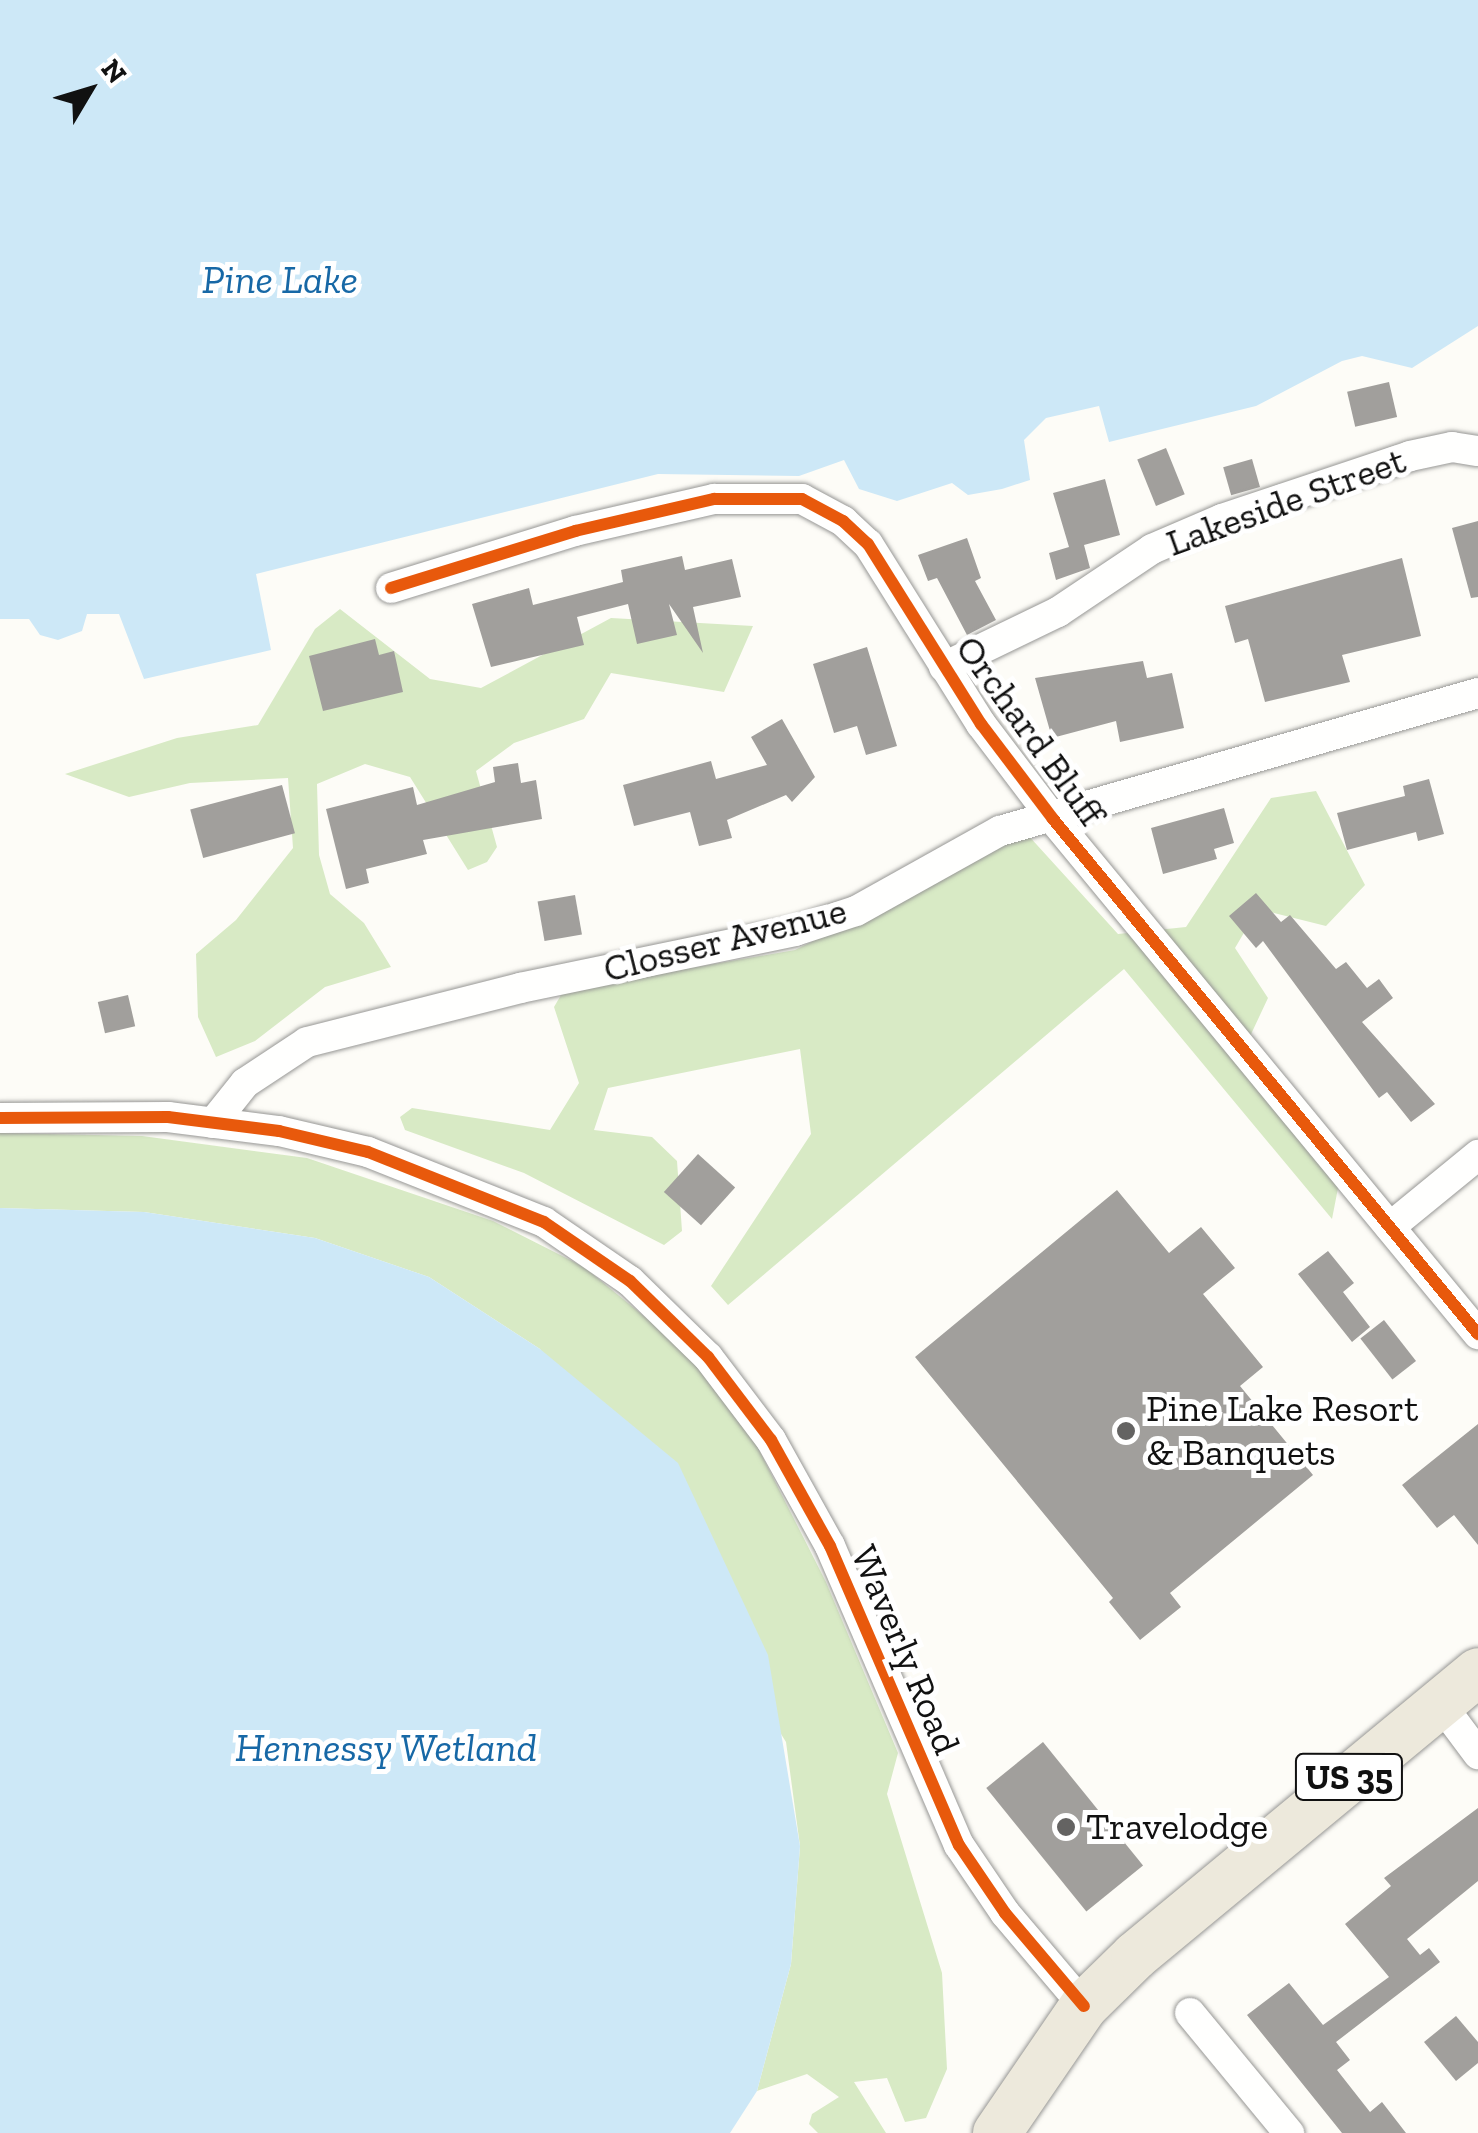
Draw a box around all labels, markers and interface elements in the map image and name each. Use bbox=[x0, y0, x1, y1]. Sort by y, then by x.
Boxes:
north arrow bbox=[40, 40, 140, 140]
text: N bbox=[94, 53, 134, 90]
water label: Pine Lake bbox=[202, 255, 358, 303]
street label: Lakeside Street bbox=[1160, 438, 1412, 566]
street label: Orchard Bluff bbox=[946, 627, 1114, 835]
street label: Closser Avenue bbox=[598, 888, 852, 992]
place label: Pine Lake Resort & Banquets bbox=[1146, 1386, 1418, 1476]
marker: Pine Lake Resort & Banquets bbox=[1115, 1420, 1137, 1442]
street label: Waverly Road bbox=[840, 1538, 970, 1762]
water label: Hennessy Wetland bbox=[235, 1723, 537, 1771]
road number: US 35 bbox=[1294, 1747, 1404, 1807]
place label: Travelodge bbox=[1086, 1804, 1268, 1850]
marker: Travelodge bbox=[1055, 1816, 1077, 1838]

